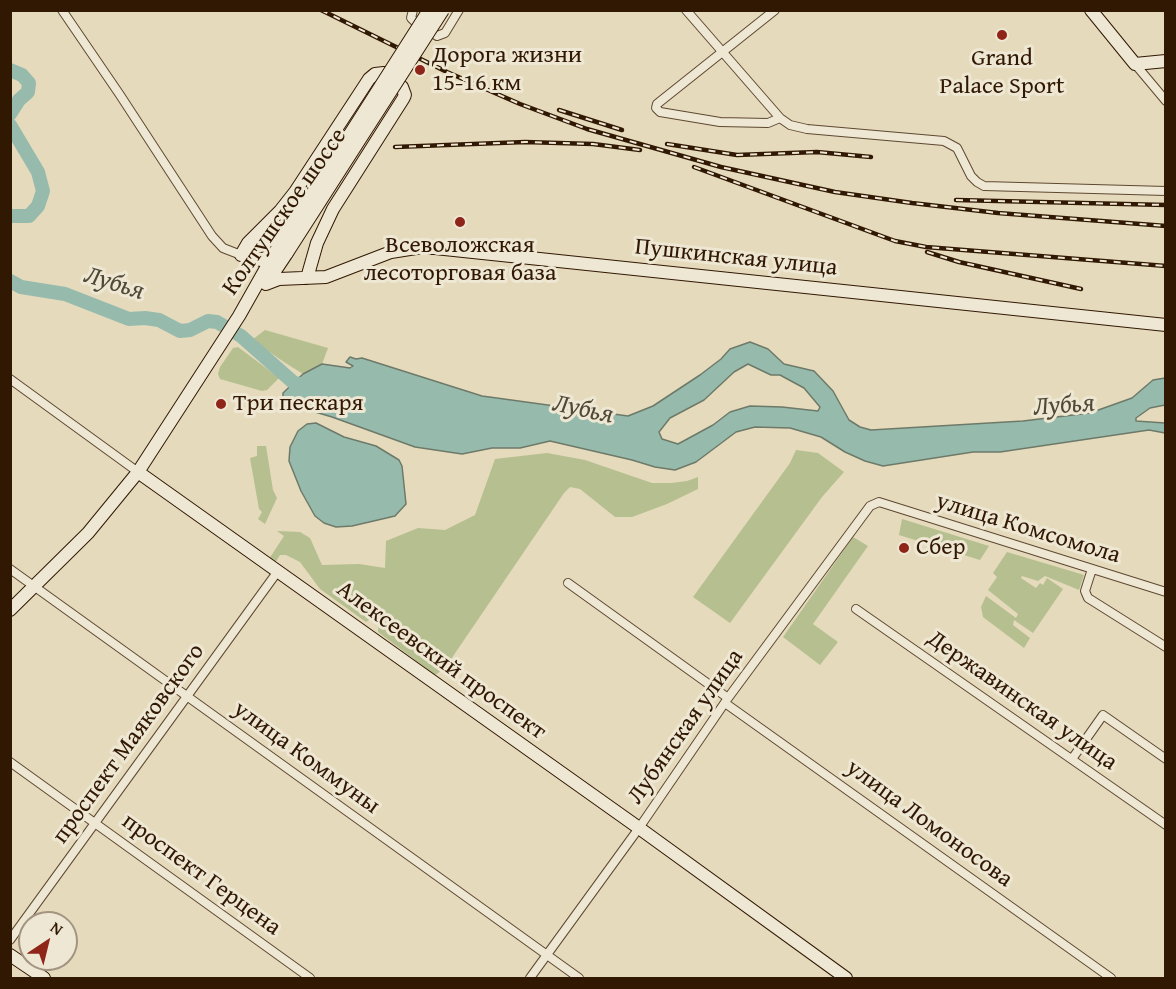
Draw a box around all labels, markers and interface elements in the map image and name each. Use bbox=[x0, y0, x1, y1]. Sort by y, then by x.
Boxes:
marker: Grand Palace Sport bbox=[995, 28, 1009, 42]
place label: Дорога жизни 15-16 км bbox=[432, 42, 582, 98]
place label: Grand Palace Sport bbox=[940, 45, 1064, 101]
marker: Дорога жизни 15-16 км bbox=[413, 63, 427, 77]
street label: Колтушское шоссе bbox=[217, 123, 353, 301]
marker: Всеволожская лесоторговая база bbox=[453, 215, 467, 229]
place label: Всеволожская лесоторговая база bbox=[364, 232, 556, 288]
street label: Пушкинская улица bbox=[633, 233, 839, 283]
water label: Лубья bbox=[80, 260, 148, 308]
water label: Лубья bbox=[550, 388, 616, 432]
water label: Лубья bbox=[1032, 388, 1096, 424]
place label: Три пескаря bbox=[233, 390, 363, 418]
marker: Три пескаря bbox=[214, 397, 228, 411]
street label: улица Комсомола bbox=[932, 487, 1124, 571]
place label: Сбер bbox=[916, 534, 966, 562]
marker: Сбер bbox=[897, 541, 911, 555]
street label: Алексеевский проспект bbox=[331, 575, 551, 747]
street label: Державинская улица bbox=[921, 625, 1123, 777]
street label: проспект Маяковского bbox=[47, 638, 211, 850]
street label: Лубянская улица bbox=[622, 644, 750, 810]
street label: улица Коммуны bbox=[227, 695, 385, 821]
street label: улица Ломоносова bbox=[840, 754, 1018, 894]
street label: проспект Герцена bbox=[116, 808, 286, 942]
north arrow bbox=[18, 911, 78, 971]
text: N bbox=[46, 915, 68, 941]

